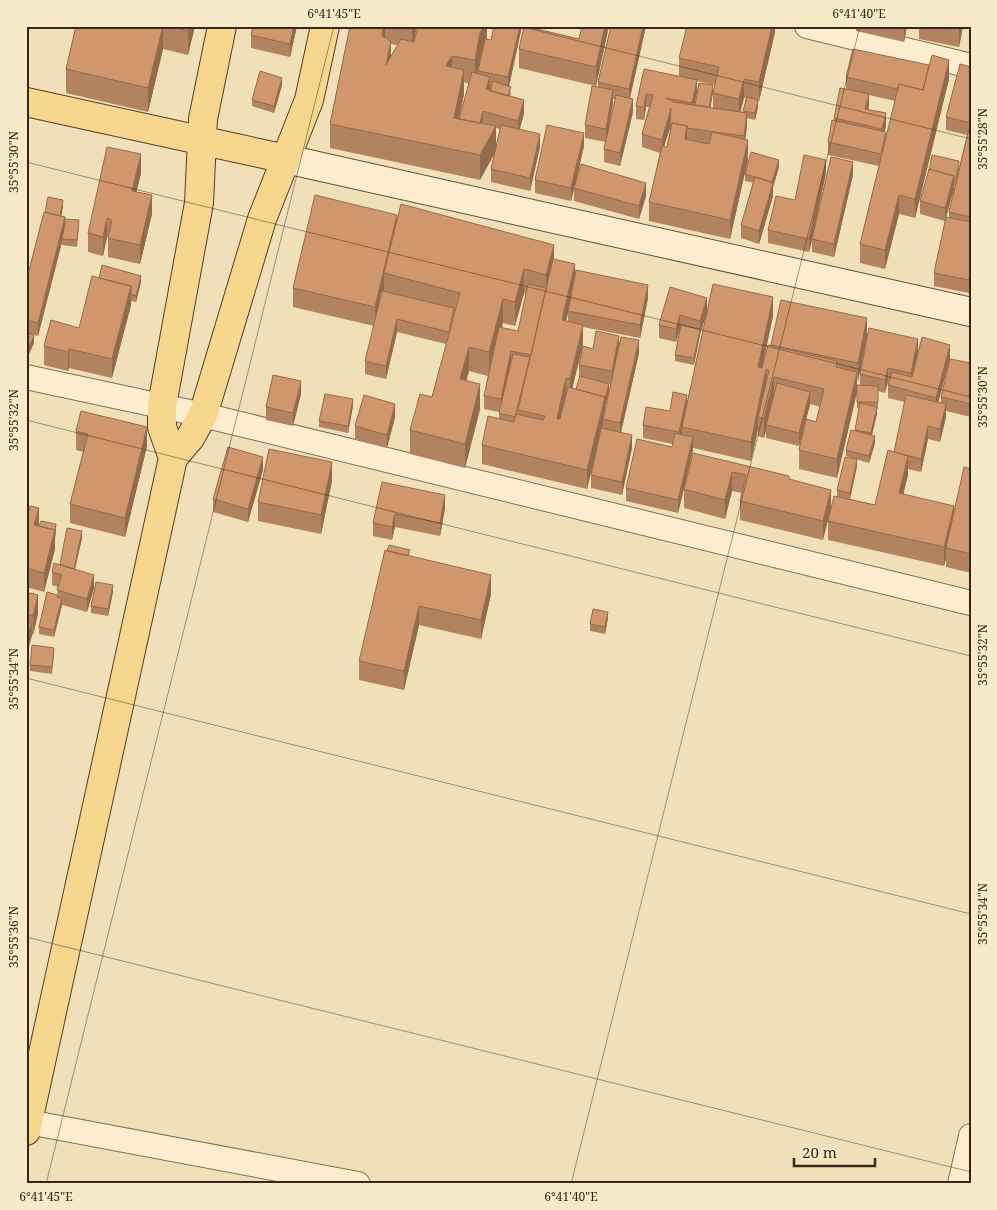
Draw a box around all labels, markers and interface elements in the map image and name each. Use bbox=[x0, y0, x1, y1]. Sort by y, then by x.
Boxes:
text: 6°41'45"E bbox=[307, 5, 361, 22]
text: 6°41'40"E bbox=[832, 5, 886, 22]
text: 35°55'28"N bbox=[974, 108, 991, 170]
text: 35°55'30"N bbox=[5, 131, 22, 193]
text: 35°55'30"N bbox=[974, 366, 991, 428]
text: 35°55'32"N bbox=[5, 389, 22, 451]
text: 35°55'32"N bbox=[974, 624, 991, 686]
text: 35°55'34"N bbox=[5, 648, 22, 710]
text: 35°55'34"N bbox=[974, 883, 991, 945]
text: 35°55'36"N bbox=[5, 906, 22, 968]
scale bar bbox=[794, 1135, 876, 1167]
text: 20 m bbox=[802, 1142, 837, 1162]
text: 6°41'45"E bbox=[19, 1188, 73, 1205]
text: 6°41'40"E bbox=[544, 1188, 598, 1205]

